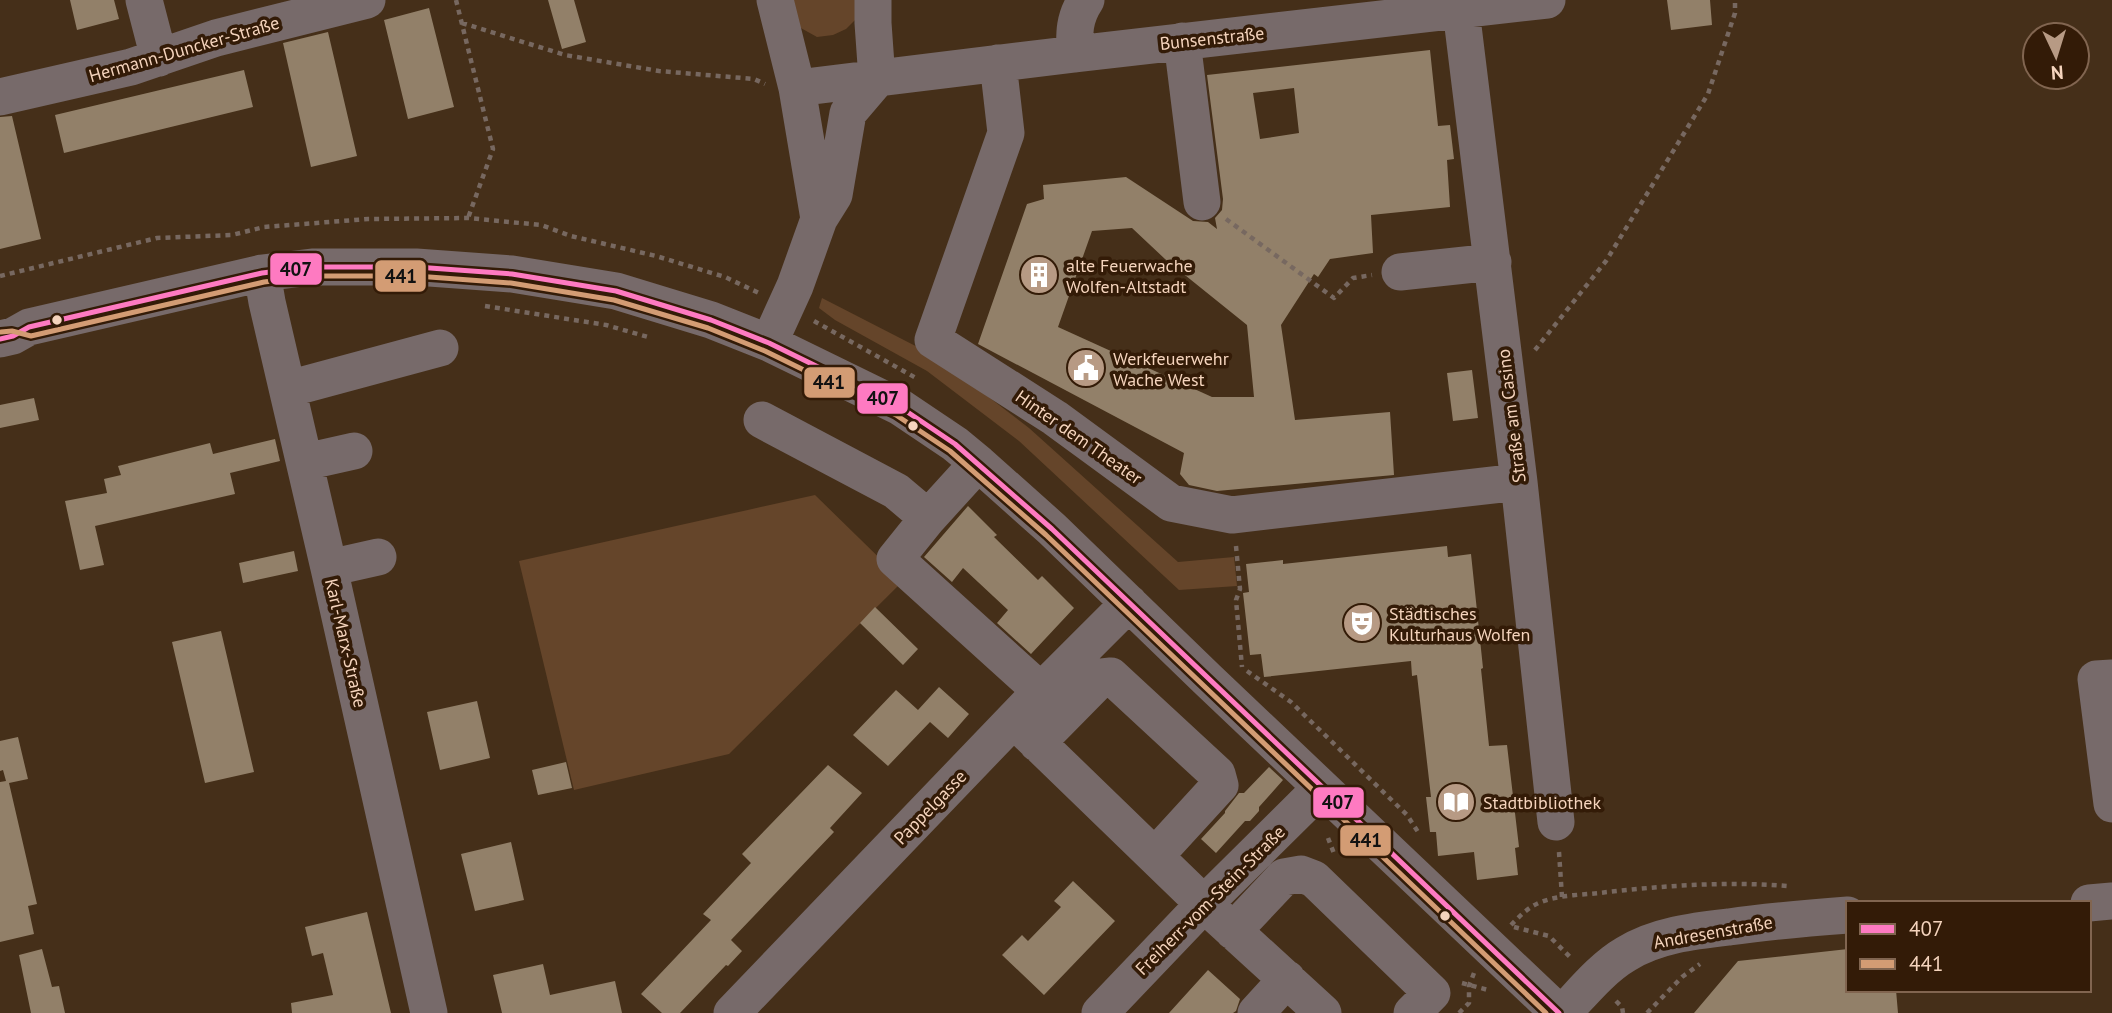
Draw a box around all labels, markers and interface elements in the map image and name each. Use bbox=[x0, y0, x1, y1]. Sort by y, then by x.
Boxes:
street label: Hermann-Duncker-Straße bbox=[86, 11, 282, 87]
street label: Bunsenstraße bbox=[1159, 21, 1265, 55]
north arrow bbox=[2021, 21, 2091, 91]
text: N bbox=[2050, 61, 2064, 85]
line badge: 407 bbox=[269, 252, 323, 286]
building icon: alte Feuerwache Wolfen-Altstadt bbox=[1018, 254, 1060, 296]
place label: alte Feuerwache Wolfen-Altstadt bbox=[1066, 254, 1193, 298]
text: 407 bbox=[280, 257, 312, 281]
line badge: 441 bbox=[374, 259, 427, 293]
text: 441 bbox=[385, 264, 417, 288]
unlabelled marker bbox=[50, 313, 64, 327]
public building icon: Werkfeuerwehr Wache West bbox=[1065, 347, 1107, 389]
place label: Werkfeuerwehr Wache West bbox=[1113, 347, 1229, 391]
street label: Straße am Casino bbox=[1491, 348, 1531, 484]
line badge: 441 bbox=[803, 366, 856, 399]
text: 441 bbox=[813, 370, 845, 394]
line badge: 407 bbox=[856, 382, 909, 415]
street label: Hinter dem Theater bbox=[1011, 385, 1147, 489]
text: 407 bbox=[867, 386, 899, 410]
unlabelled marker bbox=[906, 419, 920, 433]
street label: Karl-Marx-Straße bbox=[320, 576, 372, 710]
theatre icon: Städtisches Kulturhaus Wolfen bbox=[1341, 602, 1383, 644]
place label: Städtisches Kulturhaus Wolfen bbox=[1389, 602, 1530, 646]
street label: Pappelgasse bbox=[889, 765, 971, 849]
library icon: Stadtbibliothek bbox=[1435, 781, 1477, 823]
line badge: 407 bbox=[1312, 786, 1365, 819]
text: 407 bbox=[1322, 790, 1354, 814]
place label: Stadtbibliothek bbox=[1483, 791, 1601, 814]
street label: Freiherr-vom-Stein-Straße bbox=[1130, 820, 1290, 980]
line badge: 441 bbox=[1339, 824, 1392, 857]
text: 441 bbox=[1350, 828, 1382, 852]
legend bbox=[1846, 901, 2091, 992]
unlabelled marker bbox=[1438, 909, 1452, 923]
street label: Andresenstraße bbox=[1652, 910, 1774, 954]
text: 407 bbox=[1909, 915, 1943, 942]
text: 441 bbox=[1909, 950, 1943, 977]

